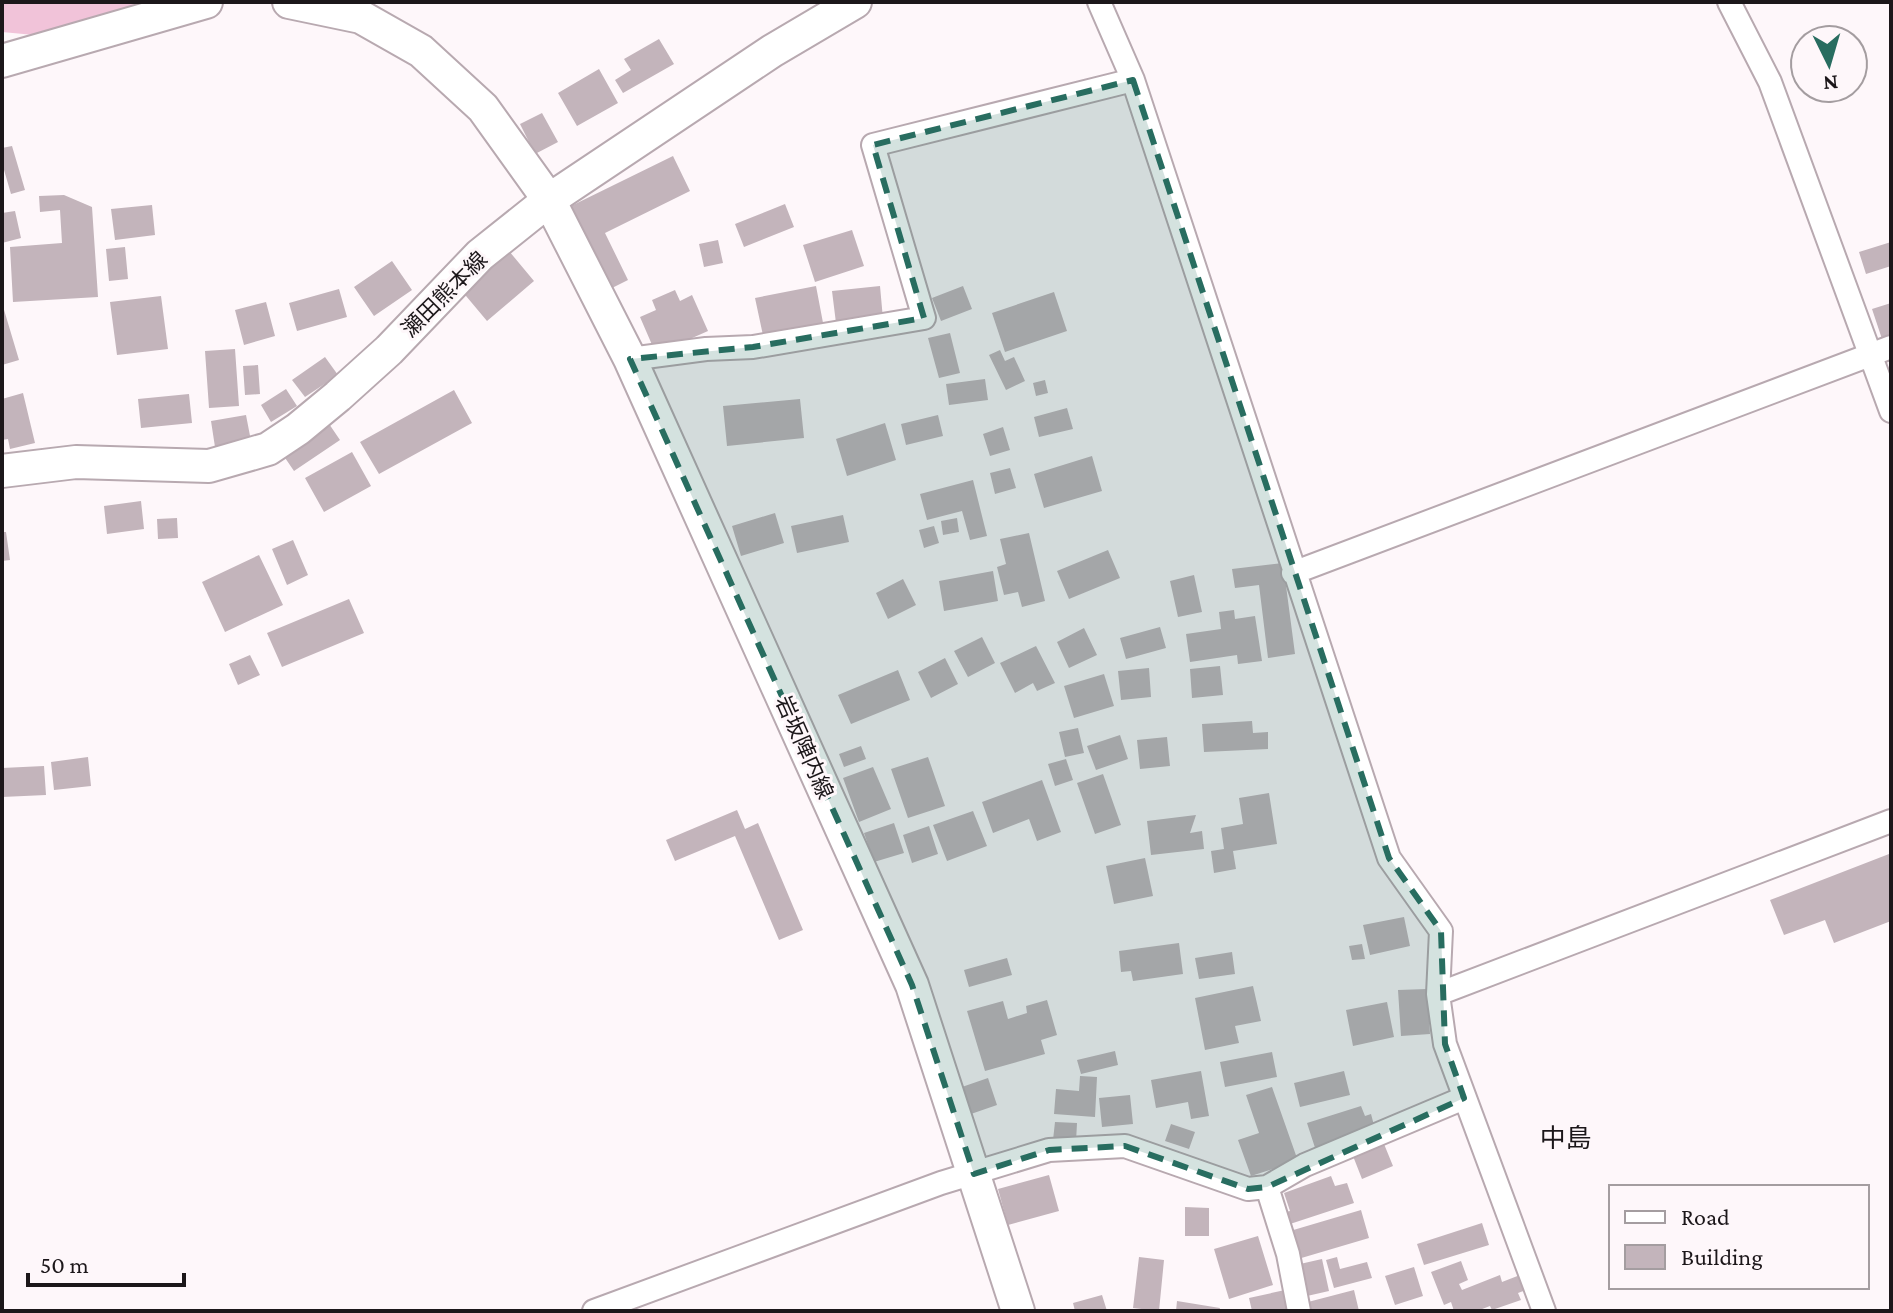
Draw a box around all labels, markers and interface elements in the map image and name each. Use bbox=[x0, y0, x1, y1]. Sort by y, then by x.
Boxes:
north arrow bbox=[1789, 24, 1869, 104]
text: N bbox=[1822, 70, 1839, 97]
street label: 瀬田熊本線 bbox=[397, 247, 492, 342]
street label: 岩坂陣内線 bbox=[771, 692, 838, 803]
district label: 中島 bbox=[1540, 1124, 1592, 1153]
legend bbox=[1609, 1185, 1869, 1289]
text: Road bbox=[1681, 1203, 1730, 1230]
scale bar bbox=[28, 1237, 184, 1287]
text: Building bbox=[1681, 1243, 1763, 1270]
text: 50 m bbox=[40, 1251, 89, 1278]

